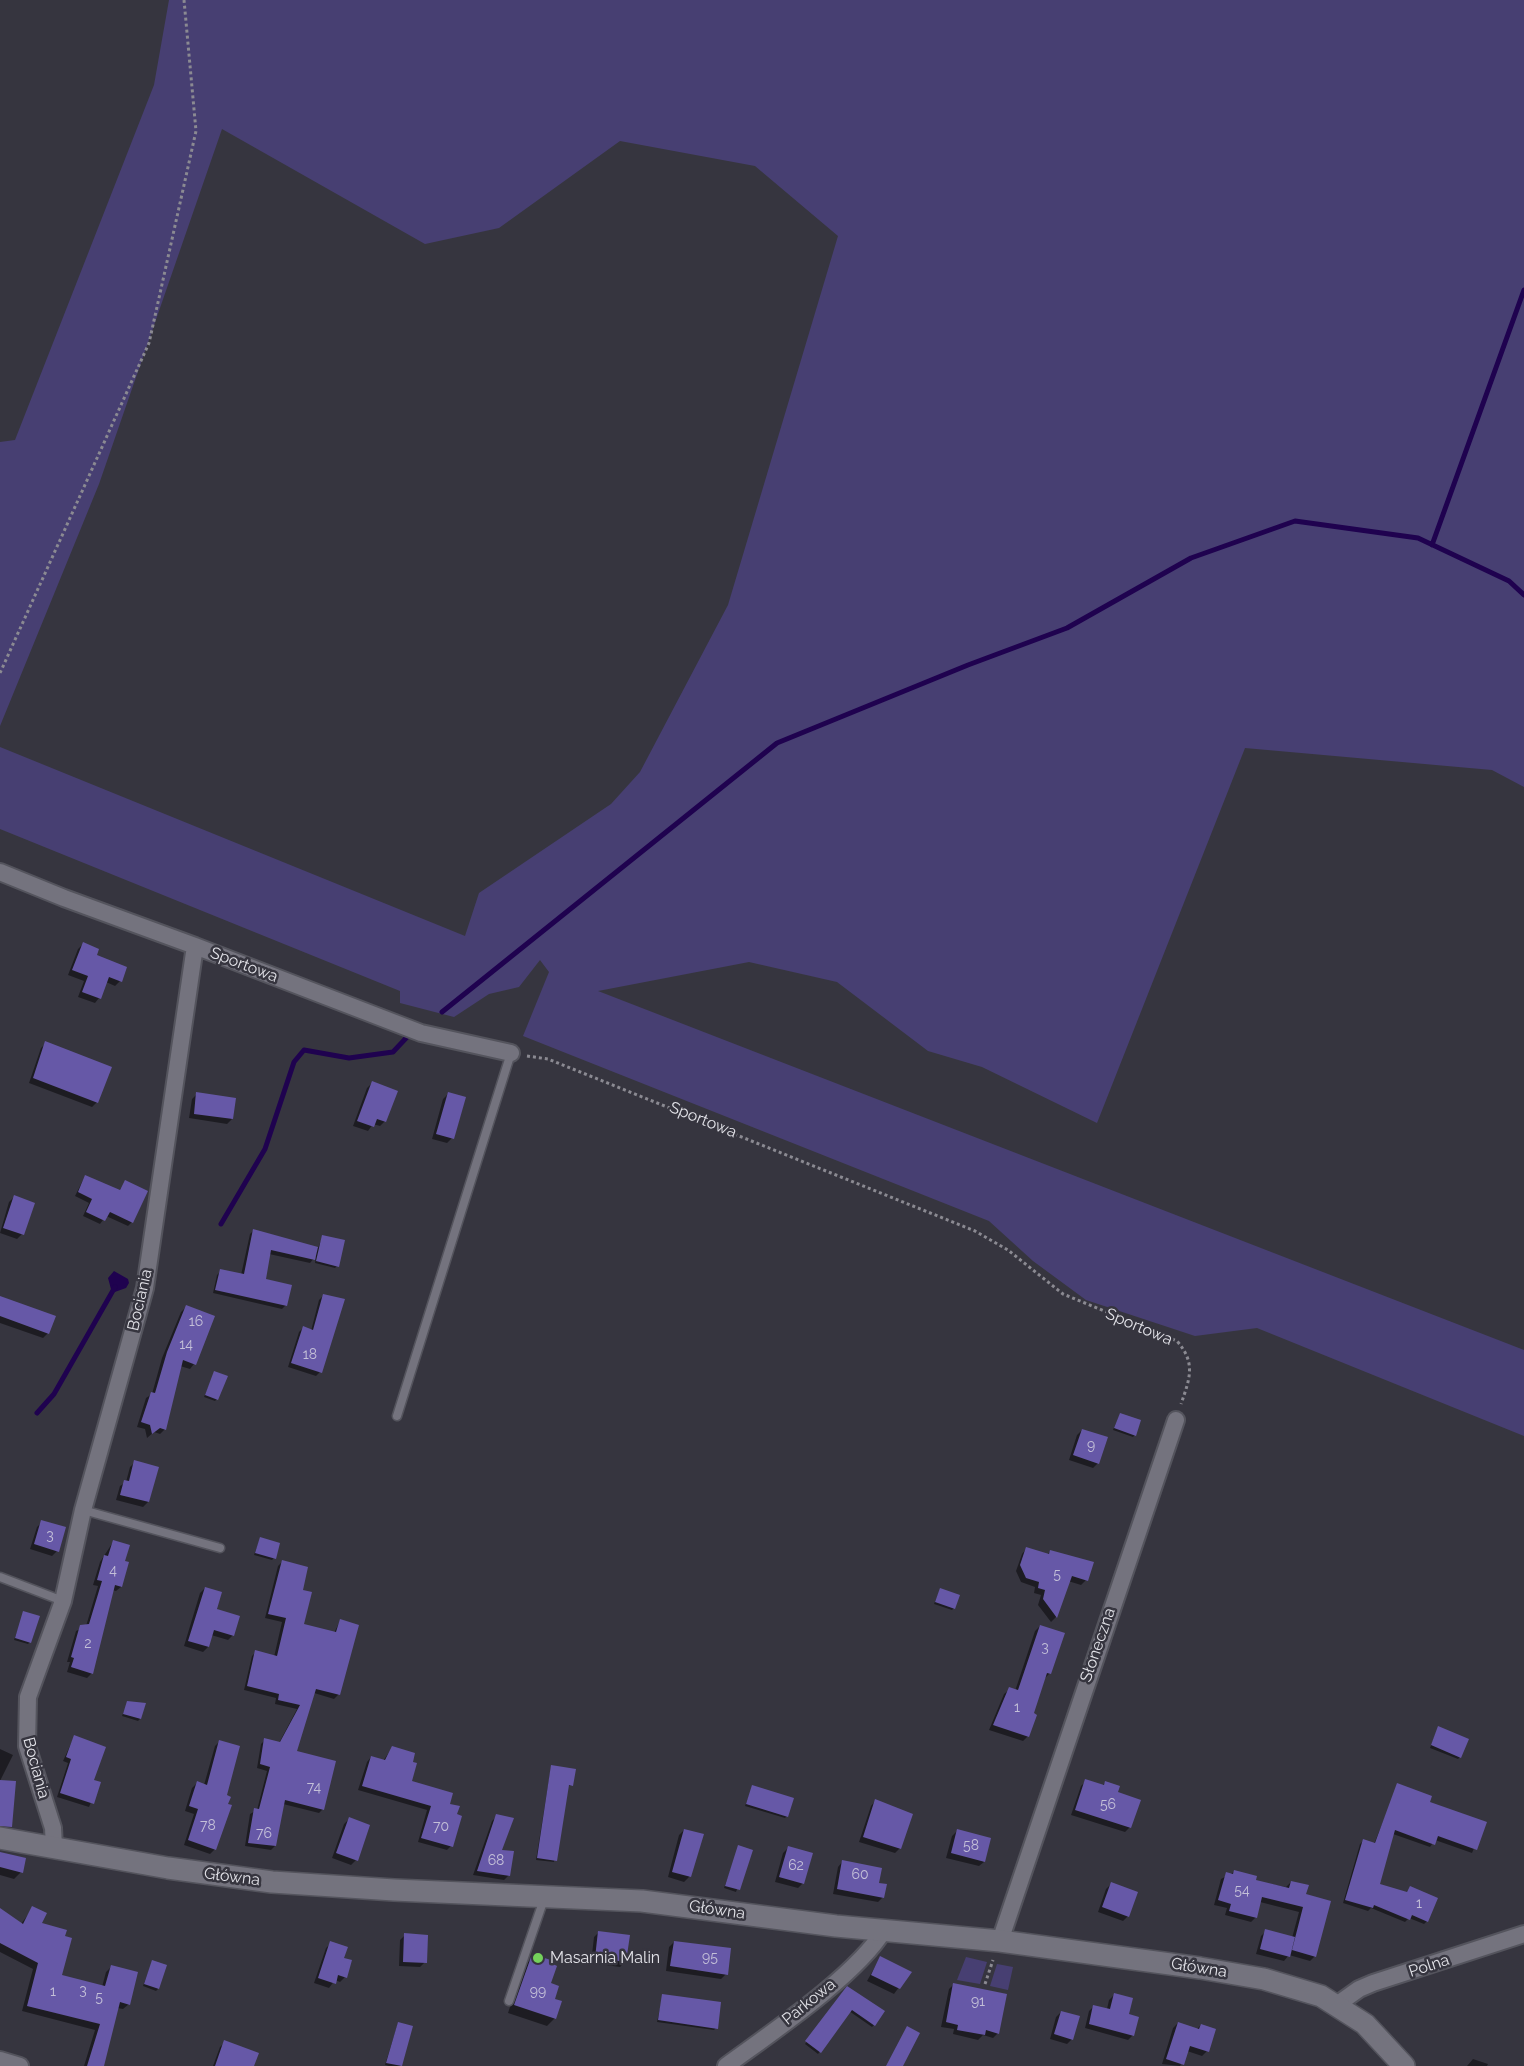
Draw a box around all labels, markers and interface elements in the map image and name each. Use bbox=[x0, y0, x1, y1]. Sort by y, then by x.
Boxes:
street label: Sportowa bbox=[208, 943, 280, 987]
street label: Sportowa bbox=[667, 1098, 739, 1142]
street label: Bociania bbox=[124, 1267, 156, 1333]
street label: Sportowa bbox=[1103, 1304, 1175, 1350]
house number: 16 bbox=[189, 1314, 203, 1330]
house number: 14 bbox=[179, 1337, 193, 1353]
house number: 18 bbox=[303, 1347, 317, 1363]
house number: 9 bbox=[1087, 1438, 1095, 1454]
house number: 3 bbox=[46, 1528, 54, 1544]
house number: 4 bbox=[109, 1563, 117, 1579]
house number: 5 bbox=[1053, 1567, 1061, 1583]
street label: Słoneczna bbox=[1076, 1605, 1120, 1685]
house number: 2 bbox=[84, 1636, 92, 1652]
house number: 3 bbox=[1041, 1640, 1049, 1656]
house number: 1 bbox=[1014, 1700, 1020, 1716]
street label: Bociania bbox=[19, 1735, 53, 1801]
house number: 74 bbox=[307, 1780, 321, 1796]
house number: 56 bbox=[1100, 1797, 1116, 1813]
house number: 78 bbox=[200, 1818, 216, 1834]
house number: 70 bbox=[433, 1819, 449, 1835]
house number: 76 bbox=[256, 1826, 272, 1842]
house number: 58 bbox=[963, 1838, 979, 1854]
house number: 68 bbox=[488, 1853, 504, 1869]
house number: 62 bbox=[788, 1858, 804, 1874]
street label: Główna bbox=[203, 1864, 261, 1890]
house number: 60 bbox=[851, 1867, 869, 1883]
house number: 54 bbox=[1234, 1883, 1250, 1899]
house number: 1 bbox=[1416, 1896, 1422, 1912]
street label: Główna bbox=[688, 1897, 746, 1923]
place label: Masarnia Malin bbox=[550, 1948, 660, 1968]
house number: 95 bbox=[702, 1950, 718, 1966]
street label: Polna bbox=[1406, 1950, 1452, 1982]
marker: Masarnia Malin bbox=[531, 1951, 545, 1965]
street label: Główna bbox=[1170, 1954, 1228, 1982]
street label: Parkowa bbox=[778, 1975, 840, 2029]
house number: 3 bbox=[79, 1983, 87, 1999]
house number: 1 bbox=[50, 1984, 56, 2000]
house number: 99 bbox=[530, 1984, 546, 2000]
house number: 5 bbox=[95, 1990, 103, 2006]
house number: 91 bbox=[971, 1994, 985, 2010]

